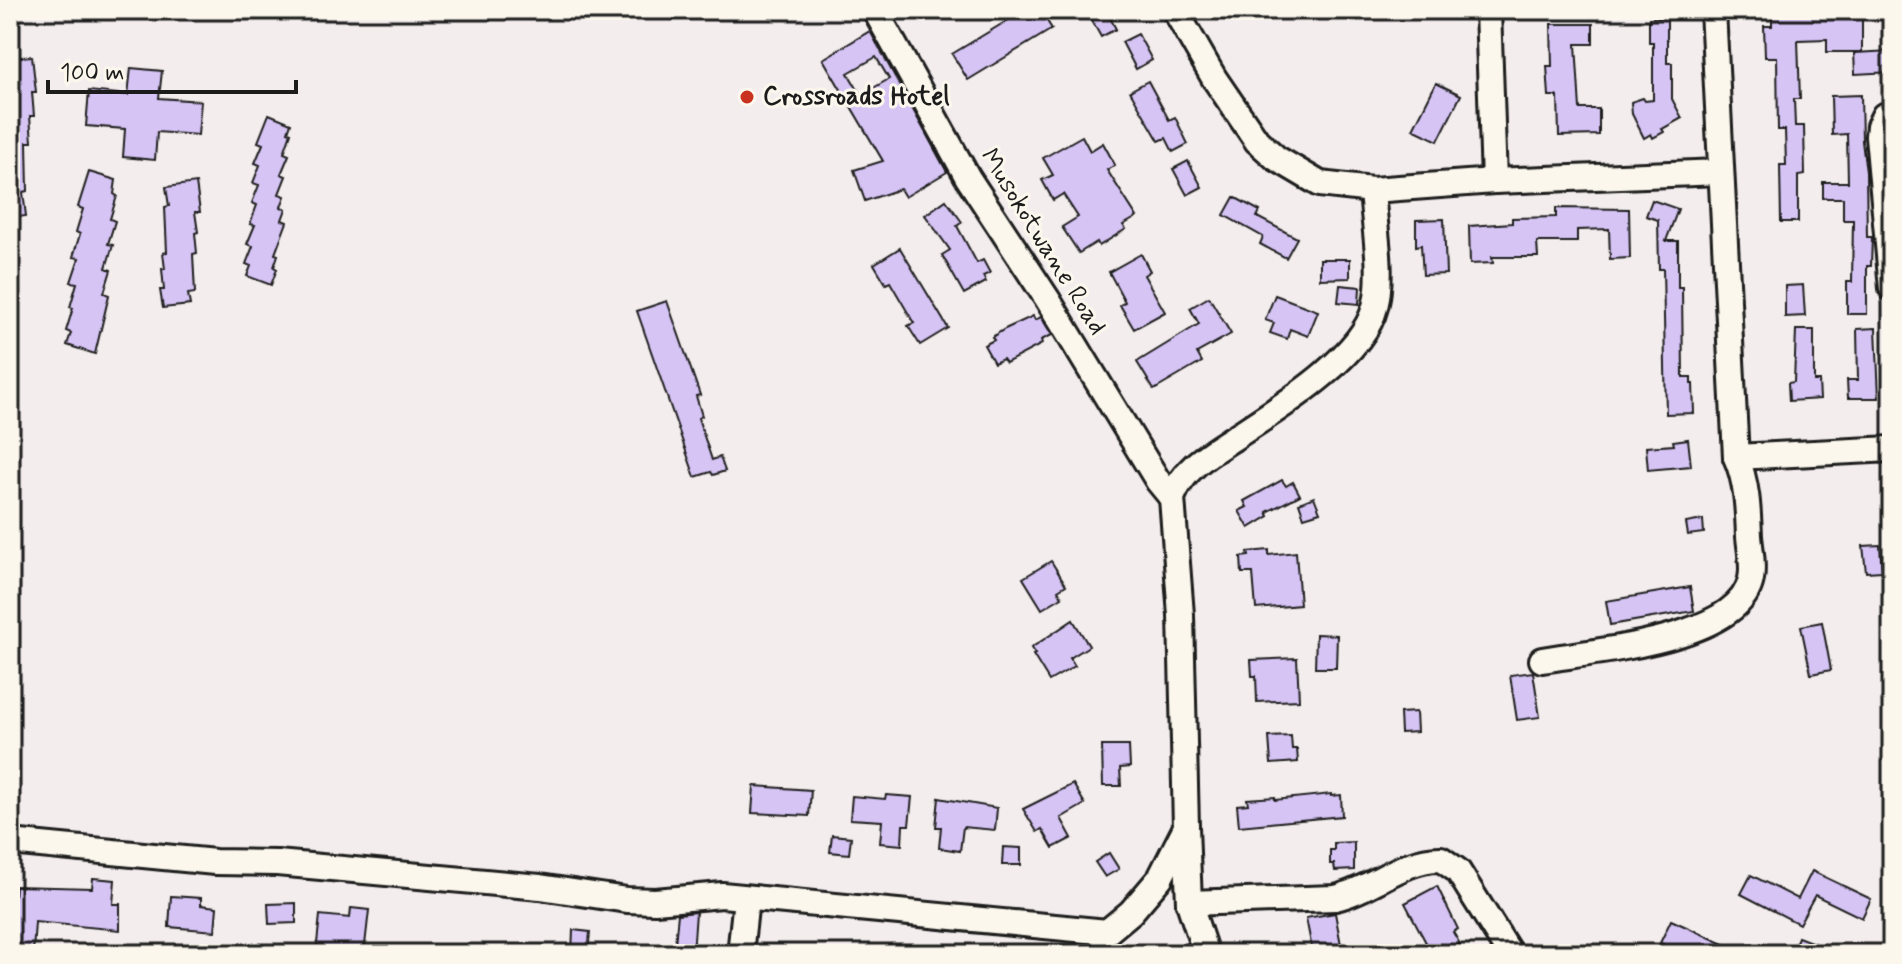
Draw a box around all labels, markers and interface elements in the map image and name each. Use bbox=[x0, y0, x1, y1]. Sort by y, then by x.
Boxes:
scale bar bbox=[48, 44, 296, 94]
text: 100 m bbox=[60, 58, 124, 89]
place label: Crossroads Hotel bbox=[763, 80, 950, 114]
marker: Crossroads Hotel bbox=[738, 88, 756, 106]
street label: Musokotwane Road bbox=[972, 142, 1114, 342]

